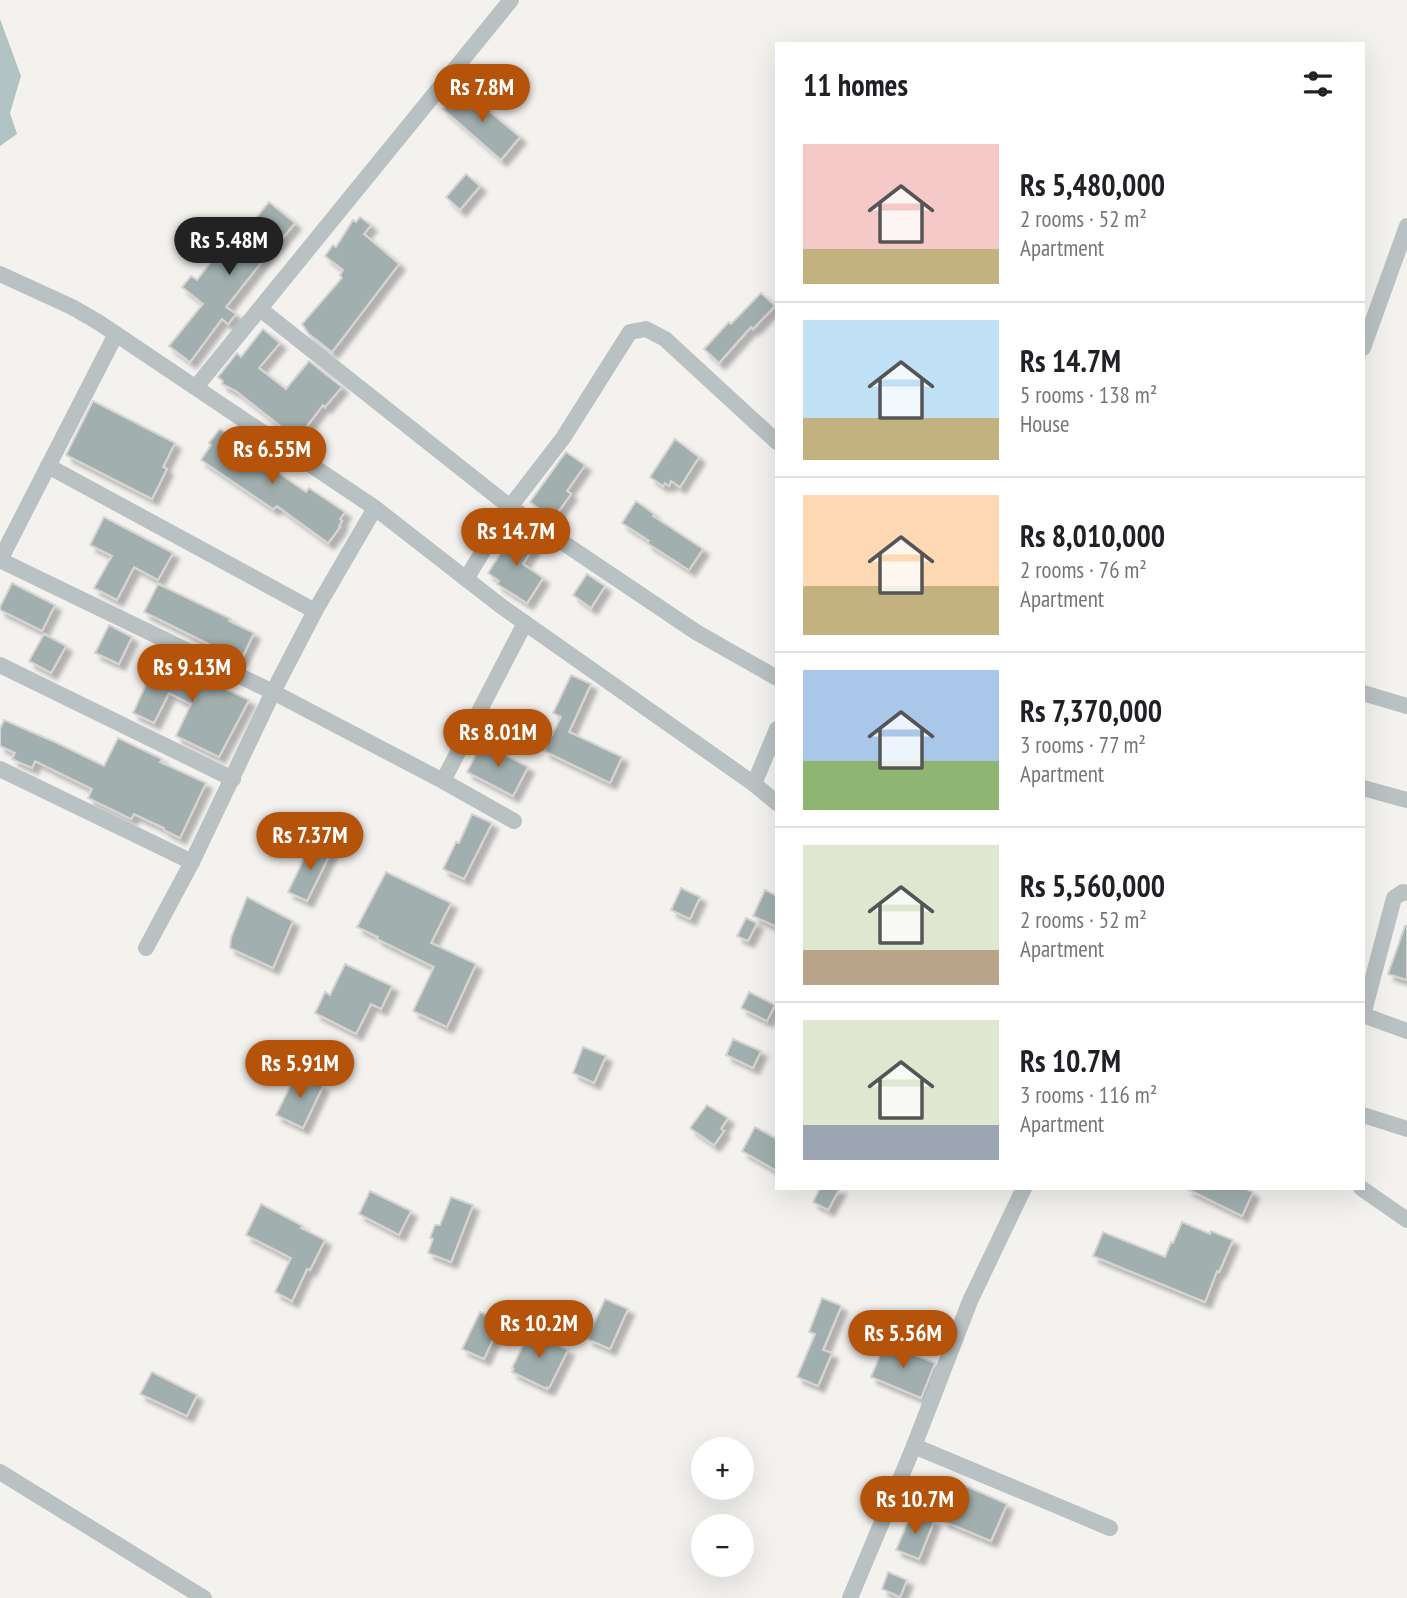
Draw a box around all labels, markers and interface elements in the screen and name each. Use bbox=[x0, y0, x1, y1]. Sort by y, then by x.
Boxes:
pin: Rs 7.8M bbox=[417, 64, 547, 124]
text: 11 homes bbox=[803, 65, 908, 104]
icon: filters bbox=[1299, 65, 1337, 103]
text: Rs 7.8M bbox=[450, 72, 514, 101]
text: Rs 5,480,000 bbox=[1020, 165, 1165, 204]
icon: home bbox=[859, 172, 943, 256]
text: 2 rooms · 52 m² bbox=[1020, 204, 1147, 233]
pin: Rs 5.48M bbox=[157, 218, 301, 277]
text: Rs 5.48M bbox=[190, 225, 268, 254]
text: Apartment bbox=[1020, 233, 1104, 262]
text: Rs 14.7M bbox=[1020, 341, 1121, 380]
icon: home bbox=[859, 348, 943, 432]
text: 5 rooms · 138 m² bbox=[1020, 380, 1157, 409]
text: House bbox=[1020, 409, 1070, 438]
pin: Rs 6.55M bbox=[200, 426, 344, 486]
text: Rs 6.55M bbox=[233, 434, 311, 463]
pin: Rs 14.7M bbox=[444, 508, 588, 568]
text: Rs 14.7M bbox=[477, 516, 555, 545]
text: Rs 8,010,000 bbox=[1020, 516, 1165, 555]
icon: home bbox=[859, 523, 943, 607]
text: 2 rooms · 76 m² bbox=[1020, 555, 1147, 584]
text: Apartment bbox=[1020, 584, 1104, 613]
pin: Rs 9.13M bbox=[120, 644, 264, 704]
text: Rs 9.13M bbox=[153, 652, 231, 681]
text: Rs 7,370,000 bbox=[1020, 691, 1162, 730]
icon: home bbox=[859, 698, 943, 782]
pin: Rs 8.01M bbox=[426, 710, 570, 769]
text: Rs 8.01M bbox=[459, 717, 537, 746]
text: 3 rooms · 77 m² bbox=[1020, 730, 1146, 759]
text: Apartment bbox=[1020, 759, 1104, 788]
pin: Rs 7.37M bbox=[238, 812, 382, 872]
text: Rs 7.37M bbox=[272, 820, 348, 849]
text: Rs 5,560,000 bbox=[1020, 866, 1165, 905]
icon: home bbox=[859, 873, 943, 957]
text: 2 rooms · 52 m² bbox=[1020, 905, 1147, 934]
text: Apartment bbox=[1020, 934, 1104, 963]
pin: Rs 5.91M bbox=[228, 1040, 372, 1100]
text: Rs 10.7M bbox=[1020, 1041, 1121, 1080]
text: Rs 5.91M bbox=[261, 1048, 339, 1077]
icon: home bbox=[859, 1048, 943, 1132]
text: 3 rooms · 116 m² bbox=[1020, 1080, 1157, 1109]
text: Apartment bbox=[1020, 1109, 1104, 1138]
pin: Rs 10.2M bbox=[467, 1300, 611, 1360]
text: Rs 10.2M bbox=[500, 1308, 578, 1337]
pin: Rs 5.56M bbox=[831, 1310, 975, 1370]
text: Rs 5.56M bbox=[864, 1318, 942, 1347]
map controls bbox=[691, 1437, 754, 1577]
button: + bbox=[691, 1437, 754, 1500]
pin: Rs 10.7M bbox=[843, 1476, 987, 1536]
text: Rs 10.7M bbox=[876, 1484, 954, 1513]
button: − bbox=[691, 1514, 754, 1577]

